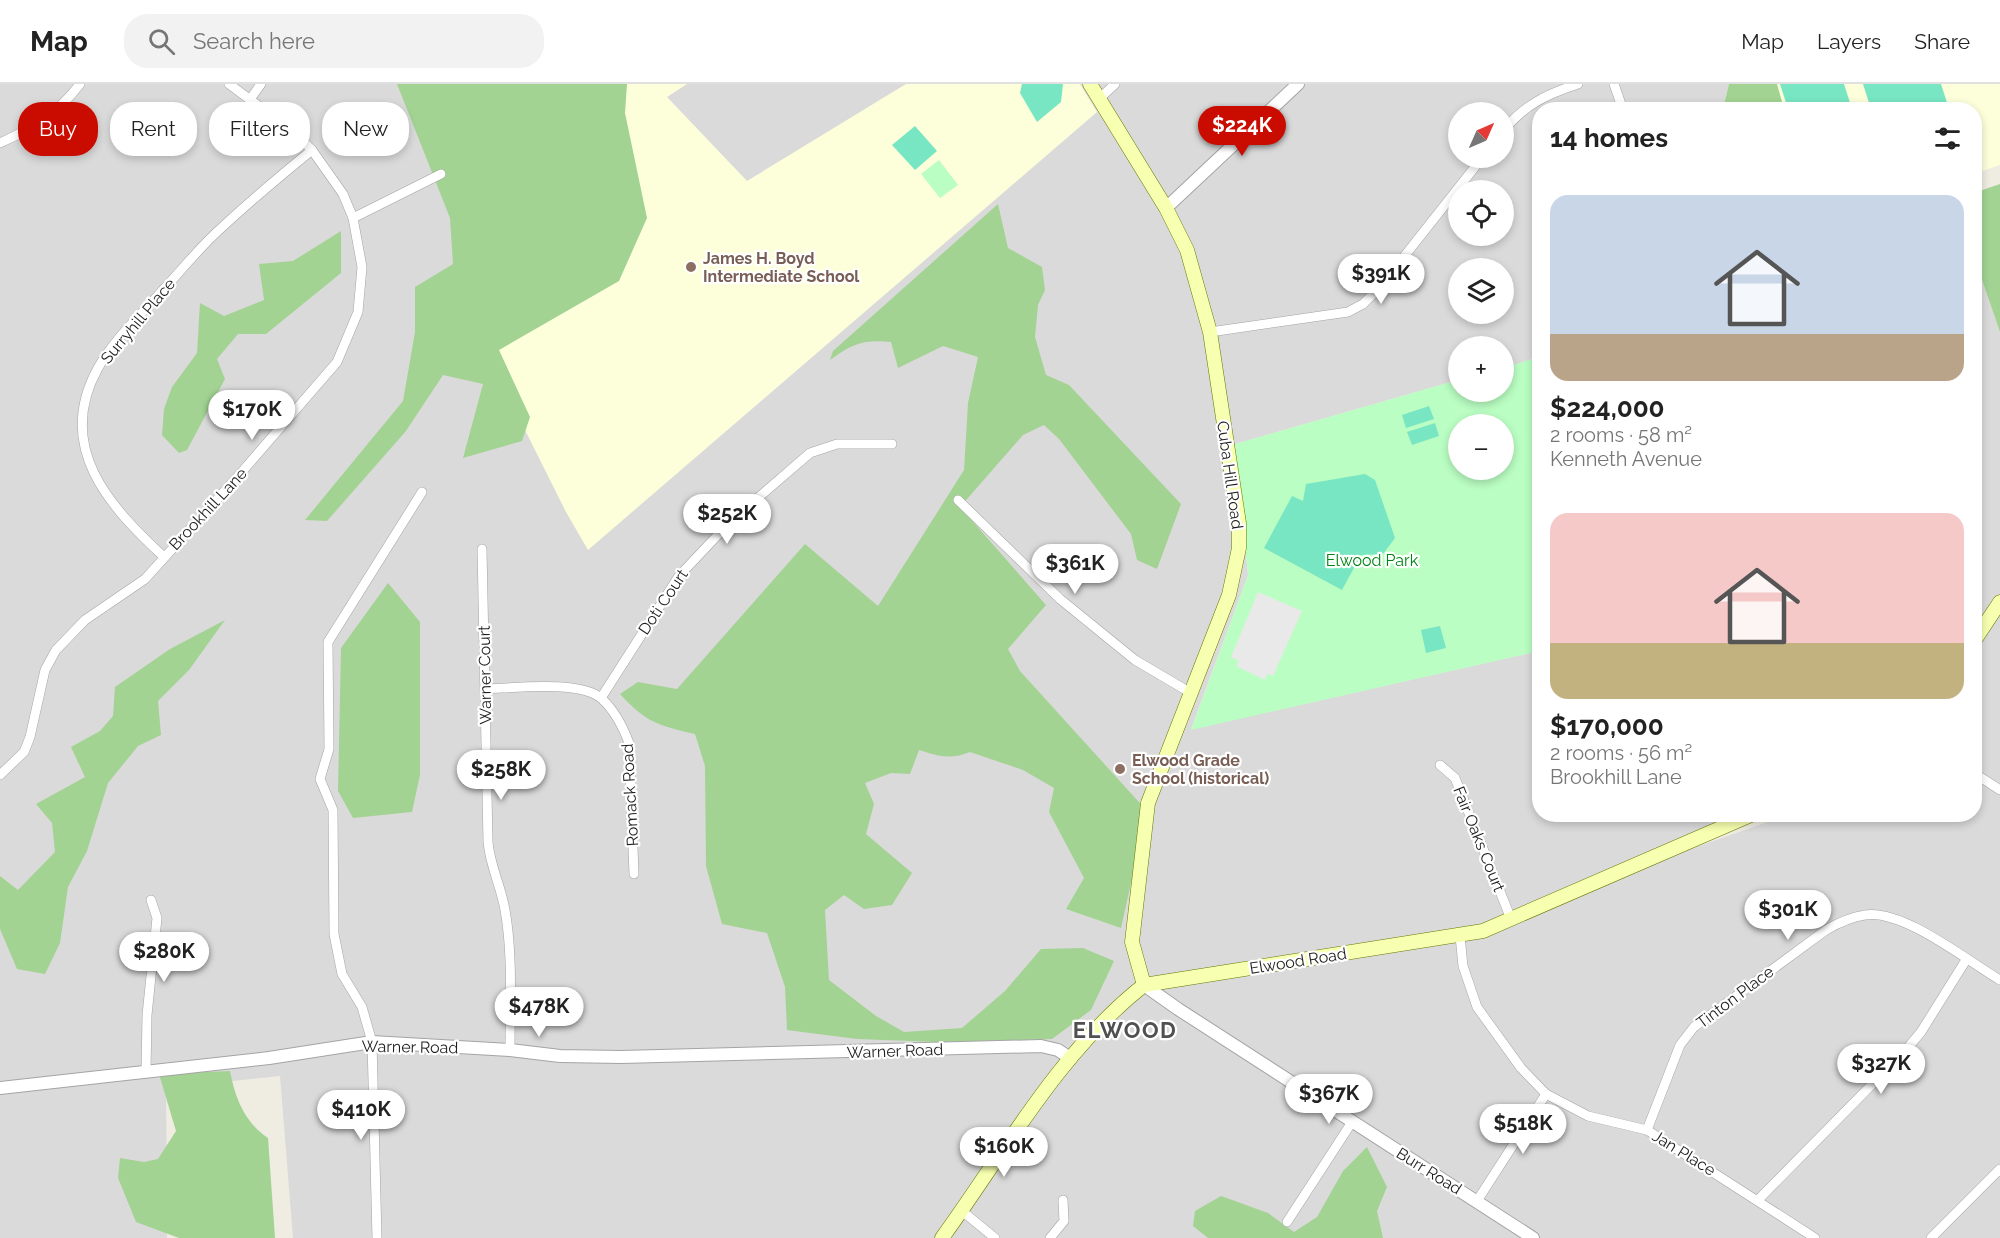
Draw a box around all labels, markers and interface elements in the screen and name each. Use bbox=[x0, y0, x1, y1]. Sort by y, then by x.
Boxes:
search box bbox=[124, 14, 544, 68]
text: Map bbox=[30, 25, 88, 58]
icon: search bbox=[145, 25, 178, 58]
text: Search here bbox=[193, 28, 315, 54]
text: Map bbox=[1741, 29, 1784, 54]
text: Layers bbox=[1817, 29, 1881, 54]
text: Share bbox=[1914, 29, 1970, 54]
chip: Buy bbox=[18, 102, 98, 156]
chip: Rent bbox=[110, 102, 197, 156]
chip: Filters bbox=[209, 102, 310, 156]
chip: New bbox=[322, 102, 409, 156]
north arrow bbox=[1448, 102, 1514, 168]
map controls bbox=[1448, 102, 1514, 480]
pin: $224K bbox=[1200, 106, 1284, 157]
text: $224K bbox=[1212, 113, 1272, 137]
icon: filters bbox=[1931, 122, 1964, 155]
text: 14 homes bbox=[1550, 123, 1668, 153]
button: locate bbox=[1448, 180, 1514, 246]
icon: home bbox=[1703, 234, 1811, 342]
place label: James H. Boyd Intermediate School bbox=[703, 249, 860, 286]
pin: $391K bbox=[1339, 254, 1423, 305]
button: layers bbox=[1448, 258, 1514, 324]
marker: James H. Boyd Intermediate School bbox=[684, 260, 698, 274]
text: $391K bbox=[1352, 261, 1410, 285]
street label: Surryhill Place bbox=[97, 275, 179, 367]
button: + bbox=[1448, 336, 1514, 402]
pin: $170K bbox=[210, 390, 294, 441]
text: $224,000 bbox=[1550, 393, 1665, 423]
text: $170K bbox=[222, 397, 282, 421]
button: − bbox=[1448, 414, 1514, 480]
street label: Cuba Hill Road bbox=[1213, 420, 1247, 530]
text: 2 rooms · 58 m² bbox=[1550, 423, 1692, 447]
text: Kenneth Avenue bbox=[1550, 447, 1702, 471]
street label: Brookhill Lane bbox=[165, 464, 251, 554]
pin: $252K bbox=[685, 494, 769, 545]
text: $252K bbox=[697, 501, 757, 525]
pin: $361K bbox=[1033, 544, 1117, 595]
text: $361K bbox=[1045, 551, 1105, 575]
park label: Elwood Park bbox=[1326, 551, 1419, 570]
icon: home bbox=[1703, 552, 1811, 660]
street label: Doti Court bbox=[634, 565, 692, 638]
street label: Warner Court bbox=[475, 625, 495, 725]
text: $170,000 bbox=[1550, 711, 1664, 741]
text: 2 rooms · 56 m² bbox=[1550, 741, 1692, 765]
street label: Romack Road bbox=[618, 743, 642, 847]
pin: $258K bbox=[459, 750, 543, 801]
place label: Elwood Grade School (historical) bbox=[1132, 751, 1269, 788]
text: $258K bbox=[471, 757, 531, 781]
marker: Elwood Grade School (historical) bbox=[1113, 762, 1127, 776]
text: Brookhill Lane bbox=[1550, 765, 1682, 789]
street label: Fair Oaks Court bbox=[1449, 784, 1509, 895]
pin: $301K bbox=[1746, 890, 1830, 941]
text: $301K bbox=[1758, 897, 1818, 921]
pin: $280K bbox=[122, 932, 206, 983]
text: $280K bbox=[133, 939, 195, 963]
street label: Elwood Road bbox=[1248, 944, 1348, 978]
street label: Tinton Place bbox=[1693, 962, 1777, 1032]
pin: $478K bbox=[497, 987, 581, 1038]
text: $478K bbox=[509, 994, 569, 1018]
district label: ELWOOD bbox=[1073, 1017, 1177, 1043]
street label: Warner Road bbox=[362, 1037, 459, 1057]
street label: Warner Road bbox=[846, 1040, 944, 1062]
pin: $327K bbox=[1839, 1044, 1923, 1095]
text: $327K bbox=[1851, 1051, 1911, 1075]
pin: $367K bbox=[1287, 1074, 1371, 1125]
text: $367K bbox=[1299, 1081, 1359, 1105]
pin: $410K bbox=[319, 1090, 403, 1141]
text: $410K bbox=[331, 1097, 391, 1121]
pin: $518K bbox=[1481, 1104, 1565, 1155]
text: $518K bbox=[1493, 1111, 1553, 1135]
street label: Jan Place bbox=[1649, 1126, 1719, 1180]
pin: $160K bbox=[962, 1127, 1046, 1178]
text: $160K bbox=[974, 1134, 1034, 1158]
street label: Burr Road bbox=[1393, 1143, 1465, 1199]

